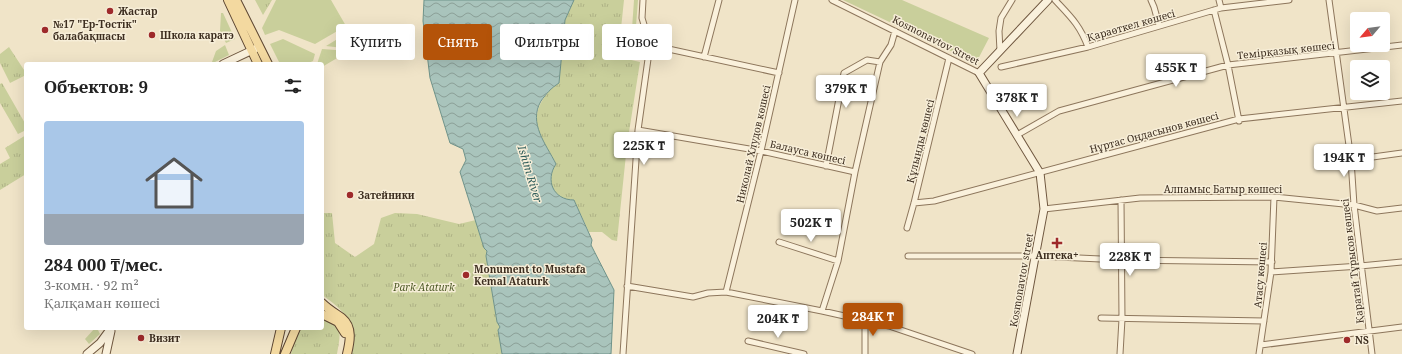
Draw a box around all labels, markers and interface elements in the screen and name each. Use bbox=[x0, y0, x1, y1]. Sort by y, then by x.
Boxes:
place label: Жастар bbox=[118, 4, 158, 18]
marker: Жастар bbox=[105, 6, 115, 16]
street label: Қараөткел көшесі bbox=[1085, 6, 1177, 44]
street label: Kosmonavtov Street bbox=[890, 12, 982, 68]
north arrow bbox=[1350, 12, 1390, 52]
map controls bbox=[1350, 12, 1390, 100]
place label: №17 "Ер-Төстік" балабақшасы bbox=[53, 17, 137, 43]
chip: Купить bbox=[336, 24, 415, 60]
chip: Снять bbox=[423, 24, 492, 60]
chip: Фильтры bbox=[500, 24, 594, 60]
chip: Новое bbox=[602, 24, 672, 60]
marker: №17 "Ер-Төстік" балабақшасы bbox=[40, 25, 50, 35]
place label: Школа каратэ bbox=[160, 28, 234, 42]
marker: Школа каратэ bbox=[147, 30, 157, 40]
street label: Темірқазық көшесі bbox=[1236, 38, 1336, 62]
pin: 455K ₸ bbox=[1143, 54, 1209, 88]
text: 455K ₸ bbox=[1155, 58, 1197, 76]
button: layers bbox=[1350, 60, 1390, 100]
text: Объектов: 9 bbox=[44, 75, 148, 98]
icon: filters bbox=[282, 75, 304, 97]
pin: 379K ₸ bbox=[813, 75, 879, 109]
text: 379K ₸ bbox=[825, 79, 867, 97]
street label: Николай Хлудов көшесі bbox=[733, 83, 774, 205]
pin: 378K ₸ bbox=[984, 84, 1050, 118]
text: 378K ₸ bbox=[996, 88, 1038, 106]
street label: Құлынды көшесі bbox=[903, 97, 937, 184]
street label: Нұртас Оңдасынов көшесі bbox=[1088, 108, 1221, 156]
pin: 225K ₸ bbox=[611, 132, 677, 166]
text: 225K ₸ bbox=[623, 136, 665, 154]
street label: Балауса көшесі bbox=[769, 136, 848, 168]
water label: Ishim River bbox=[514, 143, 547, 205]
pin: 194K ₸ bbox=[1311, 144, 1377, 178]
icon: home bbox=[138, 147, 210, 219]
text: 194K ₸ bbox=[1323, 148, 1365, 166]
street label: Алпамыс Батыр көшесі bbox=[1164, 182, 1283, 196]
place label: Затейники bbox=[358, 188, 415, 202]
marker: Затейники bbox=[345, 190, 355, 200]
street label: Қаратай Тұрысов көшесі bbox=[1337, 197, 1367, 324]
pin: 502K ₸ bbox=[778, 209, 844, 243]
text: 502K ₸ bbox=[790, 213, 832, 231]
street label: Kosmonavtov street bbox=[1006, 232, 1036, 328]
marker: Аптека+ bbox=[1052, 238, 1062, 248]
street label: Атасу көшесі bbox=[1250, 241, 1270, 309]
pin: 228K ₸ bbox=[1097, 243, 1163, 277]
text: 228K ₸ bbox=[1109, 247, 1151, 265]
place label: Аптека+ bbox=[1035, 248, 1079, 262]
text: 284 000 ₸/мес. bbox=[44, 253, 163, 276]
place label: Monument to Mustafa Kemal Ataturk bbox=[474, 262, 586, 288]
marker: Monument to Mustafa Kemal Ataturk bbox=[461, 270, 471, 280]
text: 3-комн. · 92 m² bbox=[44, 276, 139, 294]
park label: Park Ataturk bbox=[392, 280, 455, 294]
text: Қалқаман көшесі bbox=[44, 294, 160, 312]
pin: 284K ₸ bbox=[840, 303, 906, 337]
pin: 204K ₸ bbox=[745, 305, 811, 339]
text: 284K ₸ bbox=[852, 307, 894, 325]
text: 204K ₸ bbox=[757, 309, 799, 327]
place label: Визит bbox=[149, 331, 181, 345]
marker: Визит bbox=[136, 333, 146, 343]
place label: NS bbox=[1355, 333, 1369, 347]
marker: NS bbox=[1342, 335, 1352, 345]

